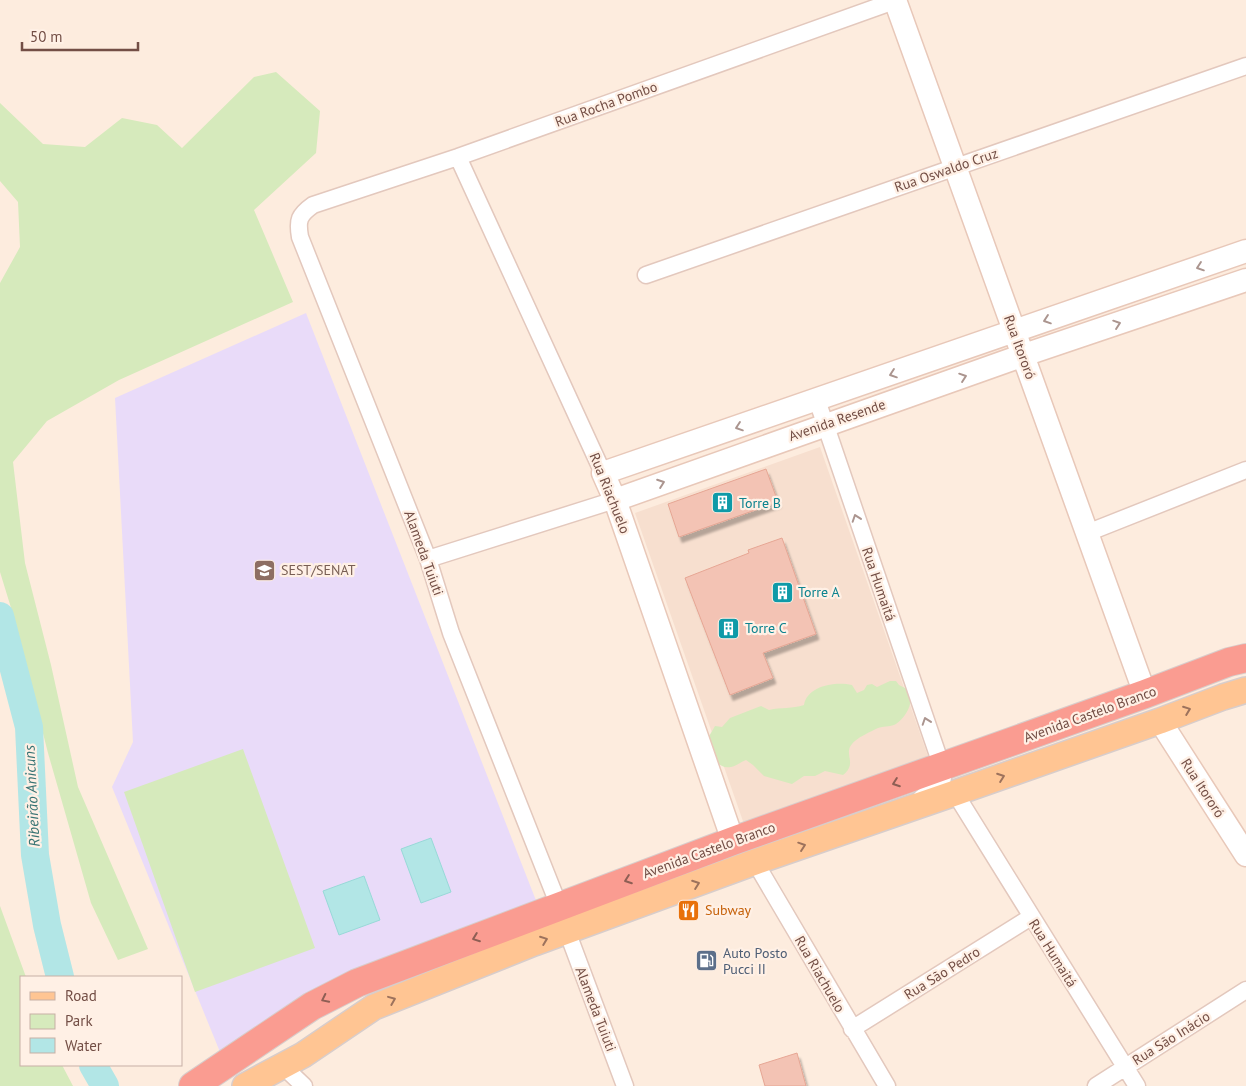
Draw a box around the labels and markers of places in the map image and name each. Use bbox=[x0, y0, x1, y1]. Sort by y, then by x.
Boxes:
building icon: Torre B bbox=[711, 491, 735, 515]
place label: Torre B bbox=[739, 494, 781, 512]
school or university icon: SEST/SENAT bbox=[253, 558, 277, 582]
place label: SEST/SENAT bbox=[281, 561, 356, 579]
building icon: Torre A bbox=[770, 580, 794, 604]
place label: Torre A bbox=[798, 583, 840, 601]
building icon: Torre C bbox=[717, 616, 741, 640]
place label: Torre C bbox=[745, 619, 787, 637]
restaurant icon: Subway bbox=[677, 898, 701, 922]
place label: Subway bbox=[705, 901, 752, 919]
place label: Auto Posto Pucci II bbox=[723, 944, 787, 978]
fuel station icon: Auto Posto Pucci II bbox=[695, 949, 719, 973]

